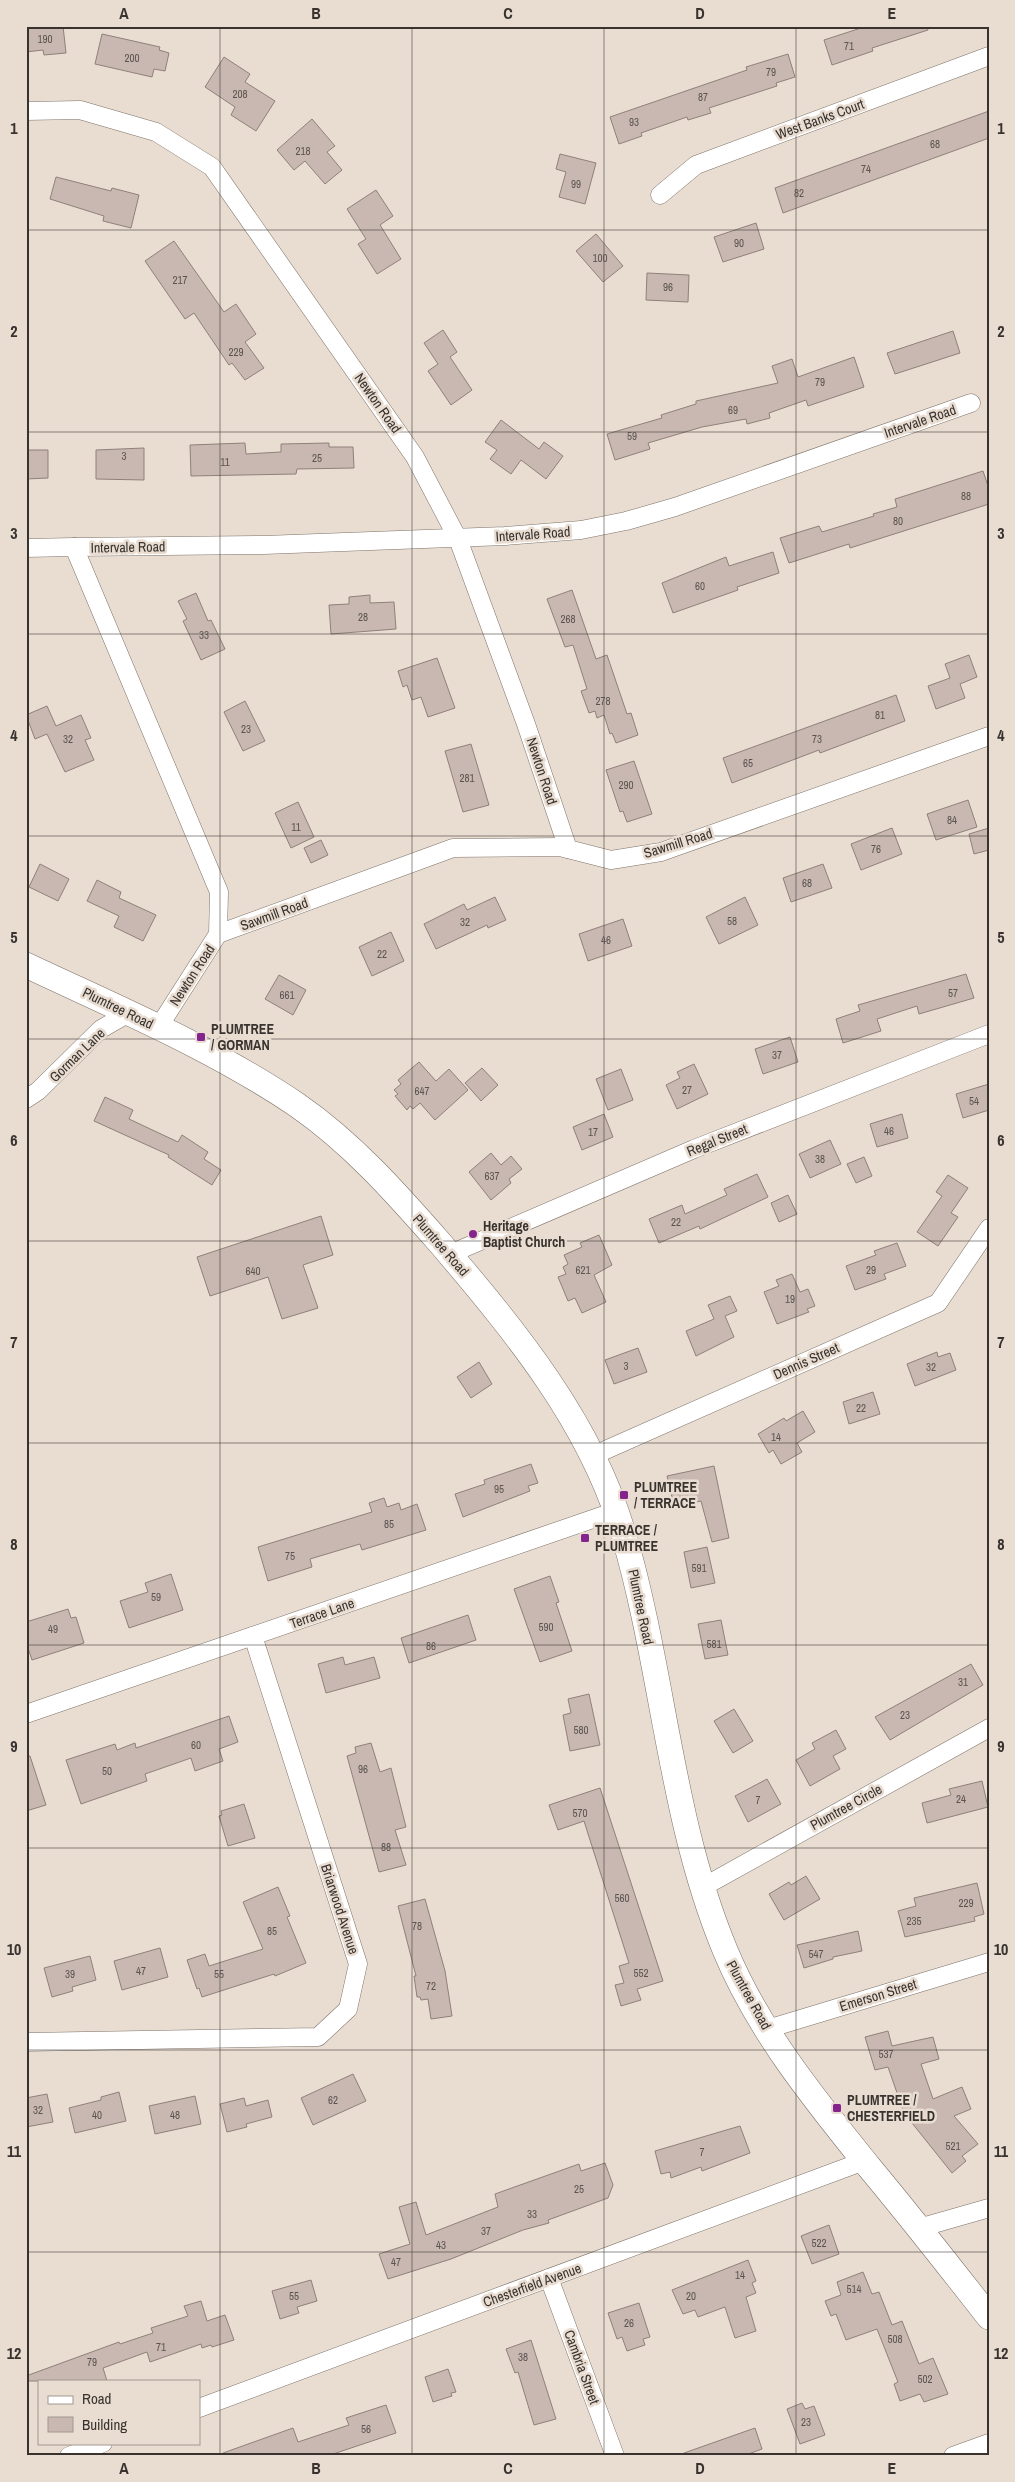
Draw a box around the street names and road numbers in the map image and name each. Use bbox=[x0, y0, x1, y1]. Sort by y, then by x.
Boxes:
street label: West Banks Court bbox=[774, 95, 866, 143]
street label: Newton Road bbox=[351, 369, 405, 437]
street label: Intervale Road bbox=[882, 400, 958, 442]
street label: Intervale Road bbox=[495, 522, 571, 546]
street label: Intervale Road bbox=[91, 537, 165, 557]
street label: Newton Road bbox=[523, 735, 561, 807]
street label: Sawmill Road bbox=[642, 824, 714, 862]
street label: Sawmill Road bbox=[238, 893, 310, 935]
street label: Newton Road bbox=[166, 941, 218, 1009]
street label: Plumtree Road bbox=[80, 983, 156, 1033]
street label: Gorman Lane bbox=[45, 1024, 109, 1086]
street label: Regal Street bbox=[684, 1120, 750, 1160]
street label: Plumtree Road bbox=[409, 1210, 473, 1280]
street label: Dennis Street bbox=[770, 1339, 842, 1383]
street label: Plumtree Road bbox=[624, 1568, 658, 1646]
street label: Terrace Lane bbox=[287, 1594, 357, 1632]
street label: Plumtree Circle bbox=[807, 1780, 885, 1834]
street label: Briarwood Avenue bbox=[317, 1862, 363, 1956]
street label: Plumtree Road bbox=[723, 1957, 775, 2033]
street label: Emerson Street bbox=[837, 1975, 919, 2015]
street label: Chesterfield Avenue bbox=[480, 2259, 584, 2311]
street label: Cambria Street bbox=[560, 2327, 604, 2407]

